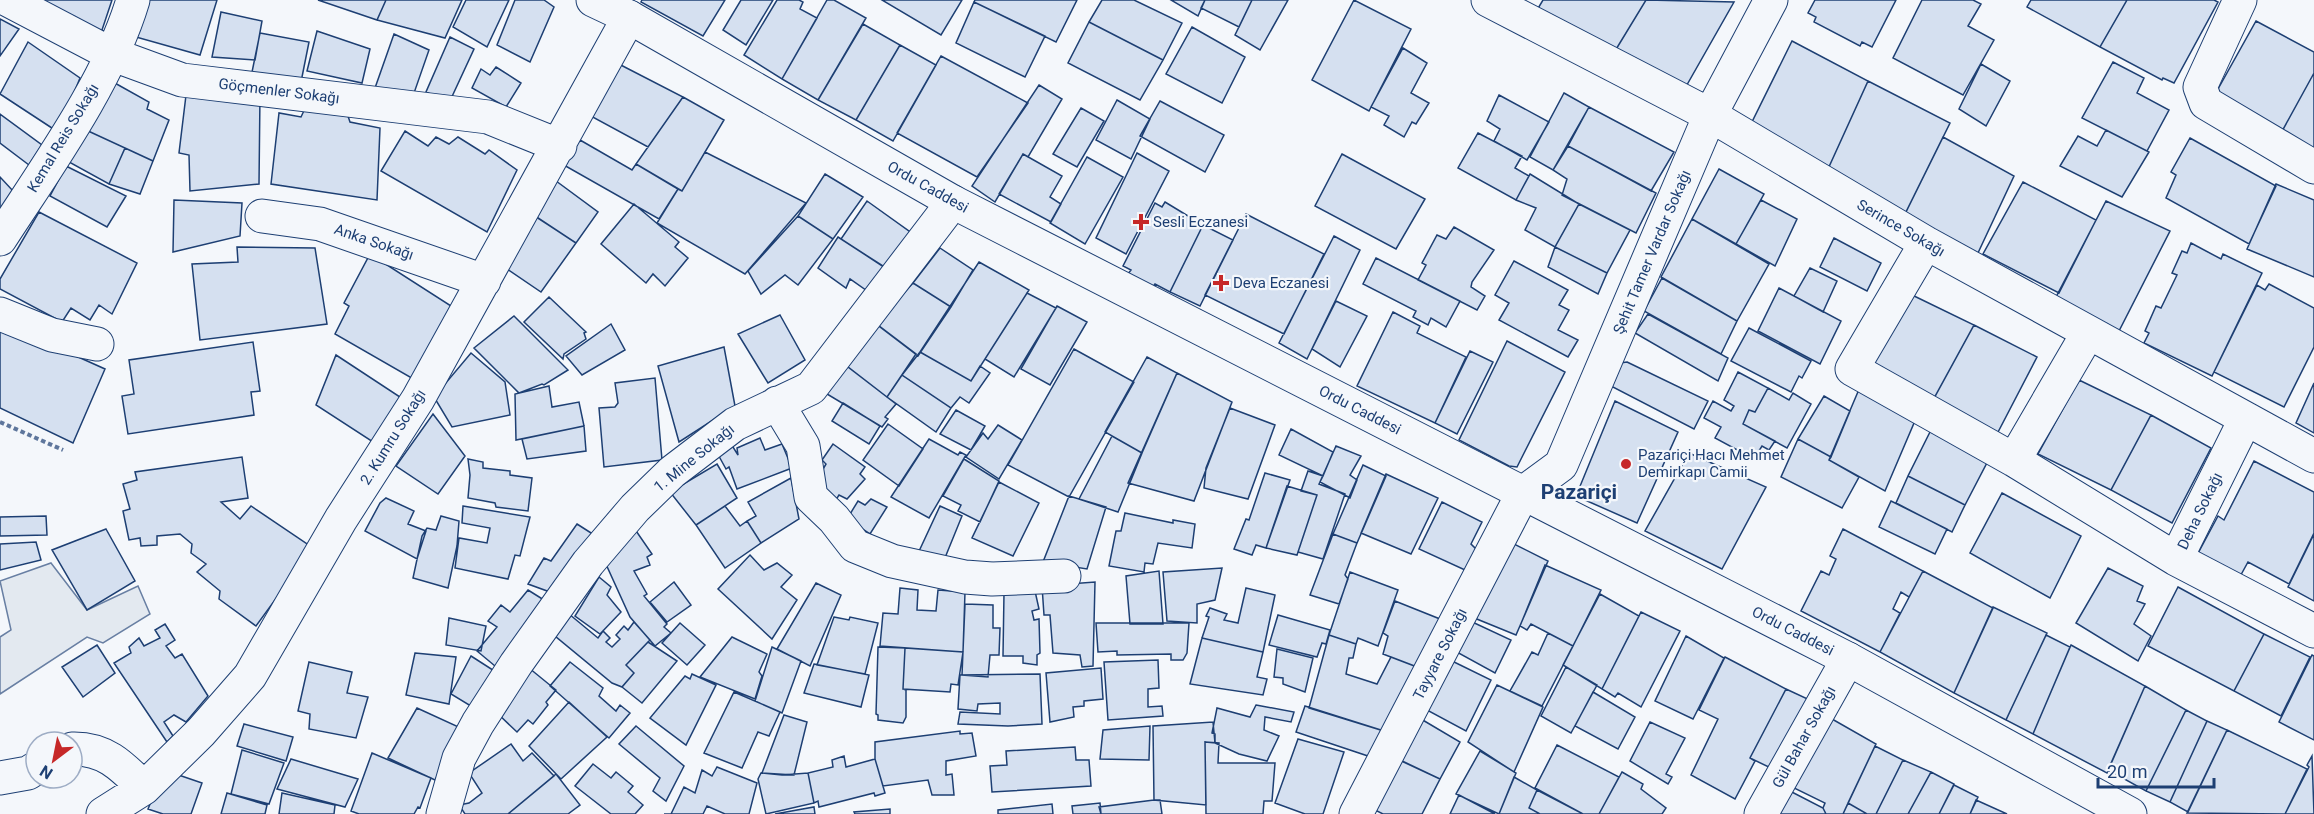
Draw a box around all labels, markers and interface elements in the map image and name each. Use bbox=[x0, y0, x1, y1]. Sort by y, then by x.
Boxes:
street label: Göçmenler Sokağı bbox=[217, 75, 341, 107]
street label: Kemal Reis Sokağı bbox=[23, 80, 103, 196]
street label: Ordu Caddesi bbox=[884, 157, 972, 217]
street label: Şehit Tamer Vardar Sokağı bbox=[1609, 167, 1695, 337]
street label: Serince Sokağı bbox=[1854, 196, 1948, 260]
place label: Sesli Eczanesi bbox=[1153, 213, 1248, 231]
marker: Sesli Eczanesi bbox=[1134, 215, 1148, 229]
street label: Anka Sokağı bbox=[332, 220, 416, 264]
place label: Deva Eczanesi bbox=[1233, 274, 1329, 292]
marker: Deva Eczanesi bbox=[1214, 276, 1228, 290]
street label: Ordu Caddesi bbox=[1316, 382, 1404, 438]
street label: 2. Kumru Sokağı bbox=[356, 386, 430, 488]
street label: 1. Mine Sokağı bbox=[650, 420, 738, 496]
place label: Pazariçi Hacı Mehmet Demirkapı Camii bbox=[1638, 446, 1785, 481]
marker: Pazariçi Hacı Mehmet Demirkapı Camii bbox=[1619, 457, 1633, 471]
street label: Deha Sokağı bbox=[2174, 470, 2226, 552]
district label: Pazariçi bbox=[1541, 480, 1617, 504]
street label: Ordu Caddesi bbox=[1749, 603, 1837, 659]
street label: Tayyare Sokağı bbox=[1409, 605, 1471, 703]
street label: Gül Bahar Sokağı bbox=[1769, 683, 1839, 791]
north arrow bbox=[24, 730, 84, 790]
scale bar bbox=[2098, 751, 2214, 789]
text: N bbox=[36, 761, 56, 783]
text: 20 m bbox=[2107, 761, 2147, 782]

